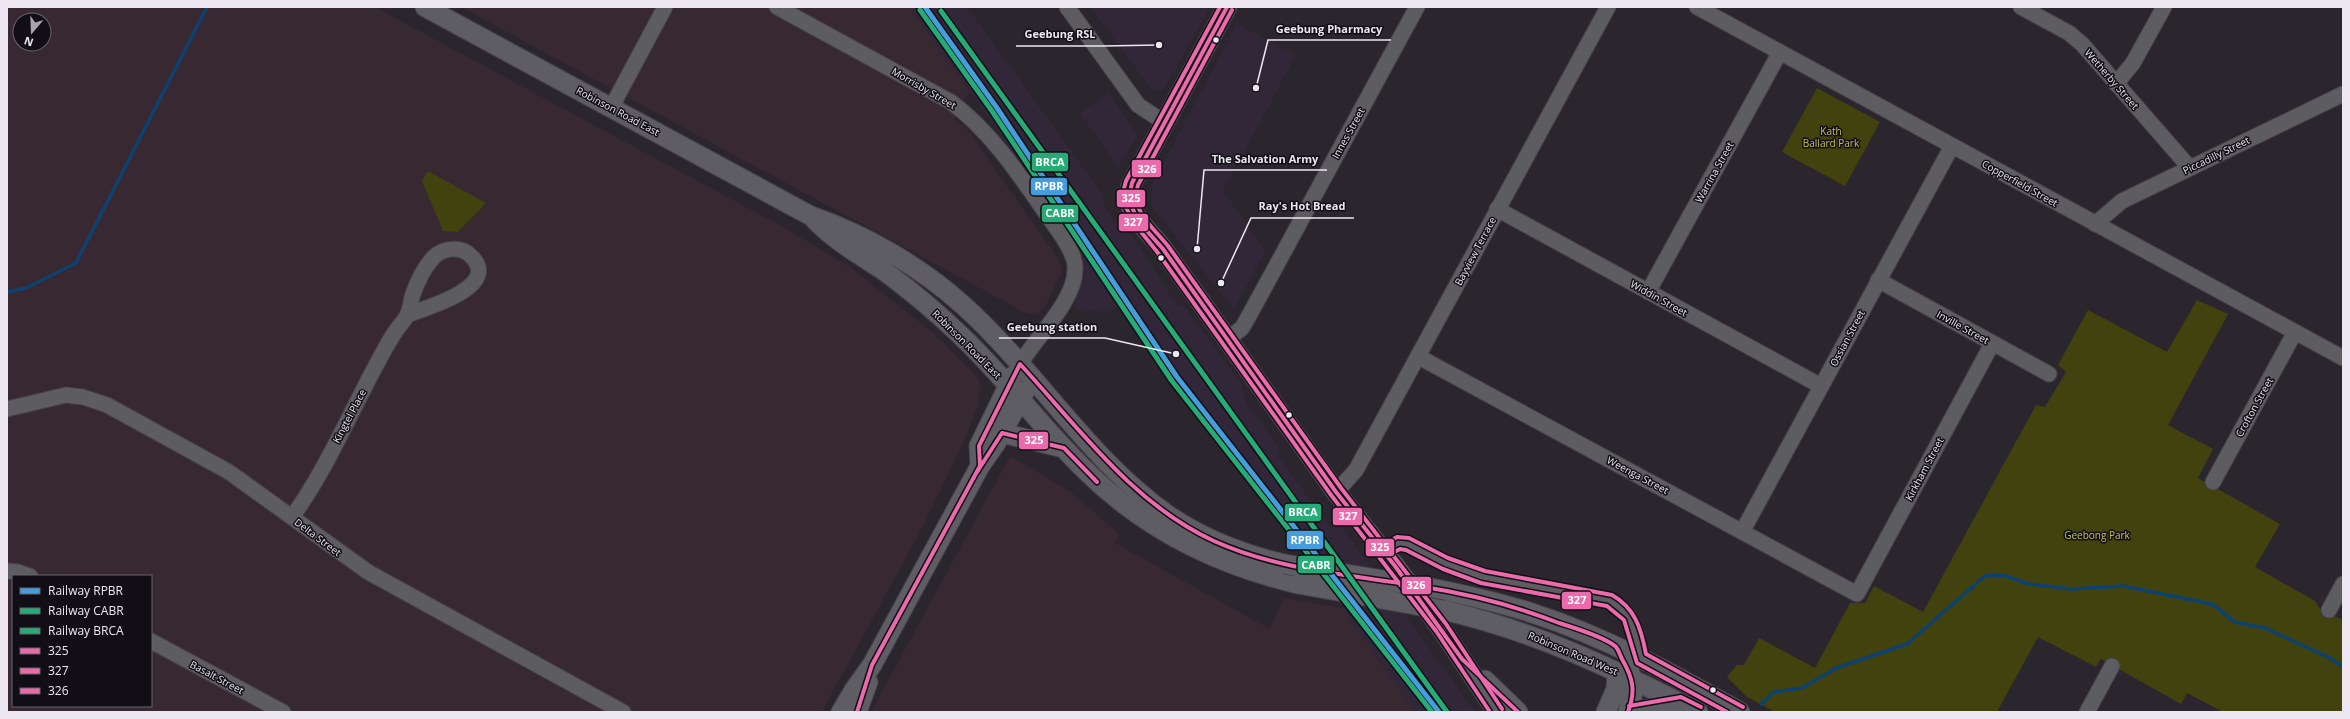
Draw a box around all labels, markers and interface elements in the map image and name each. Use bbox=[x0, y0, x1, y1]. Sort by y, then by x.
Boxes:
north arrow bbox=[12, 12, 52, 52]
callout: Geebung Pharmacy bbox=[1268, 17, 1391, 40]
text: Geebung Pharmacy bbox=[1276, 21, 1383, 36]
callout: Geebung RSL bbox=[1016, 23, 1103, 46]
text: Geebung RSL bbox=[1025, 26, 1096, 41]
text: N bbox=[22, 33, 35, 50]
unlabelled marker bbox=[1211, 35, 1221, 45]
street label: Wetherby Street bbox=[2082, 46, 2142, 113]
street label: Morrisby Street bbox=[889, 64, 959, 112]
street label: Robinson Road East bbox=[574, 83, 662, 139]
street label: Innes Street bbox=[1328, 105, 1368, 161]
park label: Kath Ballard Park bbox=[1803, 124, 1860, 150]
street label: Piccadilly Street bbox=[2180, 133, 2252, 177]
street label: Warrina Street bbox=[1691, 139, 1737, 205]
callout: The Salvation Army bbox=[1204, 147, 1327, 170]
text: The Salvation Army bbox=[1212, 151, 1319, 166]
line badge: BRCA bbox=[1031, 152, 1069, 172]
text: BRCA bbox=[1035, 154, 1065, 169]
street label: Copperfield Street bbox=[1979, 156, 2061, 210]
line badge: 326 bbox=[1131, 159, 1162, 178]
text: 326 bbox=[1138, 161, 1156, 176]
line badge: RPBR bbox=[1030, 177, 1068, 196]
text: RPBR bbox=[1035, 178, 1064, 193]
line badge: 325 bbox=[1116, 189, 1146, 208]
text: 325 bbox=[1122, 190, 1140, 205]
callout: Ray's Hot Bread bbox=[1251, 195, 1354, 218]
text: Ray's Hot Bread bbox=[1259, 198, 1345, 213]
line badge: CABR bbox=[1041, 204, 1079, 223]
text: CABR bbox=[1045, 205, 1075, 220]
line badge: 327 bbox=[1118, 213, 1149, 232]
text: 327 bbox=[1124, 214, 1142, 229]
street label: Bayview Terrace bbox=[1451, 214, 1499, 288]
unlabelled marker bbox=[1156, 253, 1166, 263]
street label: Widdin Street bbox=[1628, 277, 1690, 320]
street label: Robinson Road East bbox=[929, 306, 1005, 382]
street label: Ossian Street bbox=[1826, 307, 1868, 369]
street label: Inville Street bbox=[1934, 307, 1992, 347]
callout: Geebung station bbox=[999, 315, 1105, 338]
text: Geebung station bbox=[1007, 319, 1097, 334]
street label: Crofton Street bbox=[2232, 374, 2276, 439]
street label: Kingtel Place bbox=[329, 386, 369, 445]
unlabelled marker bbox=[1284, 410, 1294, 420]
line badge: 325 bbox=[1018, 431, 1049, 450]
text: 325 bbox=[1025, 432, 1043, 447]
street label: Kirkham Street bbox=[1902, 435, 1947, 503]
street label: Weenga Street bbox=[1605, 453, 1672, 497]
line badge: BRCA bbox=[1284, 503, 1322, 522]
text: BRCA bbox=[1288, 504, 1318, 519]
line badge: 327 bbox=[1332, 507, 1363, 526]
text: 327 bbox=[1339, 508, 1357, 523]
street label: Delta Street bbox=[292, 515, 345, 559]
park label: Geebong Park bbox=[2064, 528, 2131, 542]
line badge: RPBR bbox=[1286, 530, 1324, 550]
text: RPBR bbox=[1291, 532, 1320, 547]
line badge: 325 bbox=[1365, 538, 1395, 557]
text: 325 bbox=[1371, 539, 1389, 554]
line badge: CABR bbox=[1297, 555, 1335, 574]
text: CABR bbox=[1301, 557, 1331, 572]
legend bbox=[12, 575, 152, 707]
line badge: 326 bbox=[1401, 576, 1432, 595]
text: 326 bbox=[1407, 577, 1425, 592]
text: Railway RPBR bbox=[48, 582, 124, 599]
line badge: 327 bbox=[1561, 591, 1592, 610]
text: 327 bbox=[1568, 592, 1586, 607]
text: Railway CABR bbox=[48, 602, 124, 619]
text: Railway BRCA bbox=[48, 622, 124, 639]
street label: Robinson Road West bbox=[1526, 628, 1620, 678]
text: 325 bbox=[48, 642, 69, 659]
street label: Basalt Street bbox=[188, 657, 247, 697]
text: 327 bbox=[48, 662, 69, 679]
text: 326 bbox=[48, 682, 69, 699]
unlabelled marker bbox=[1708, 685, 1718, 695]

